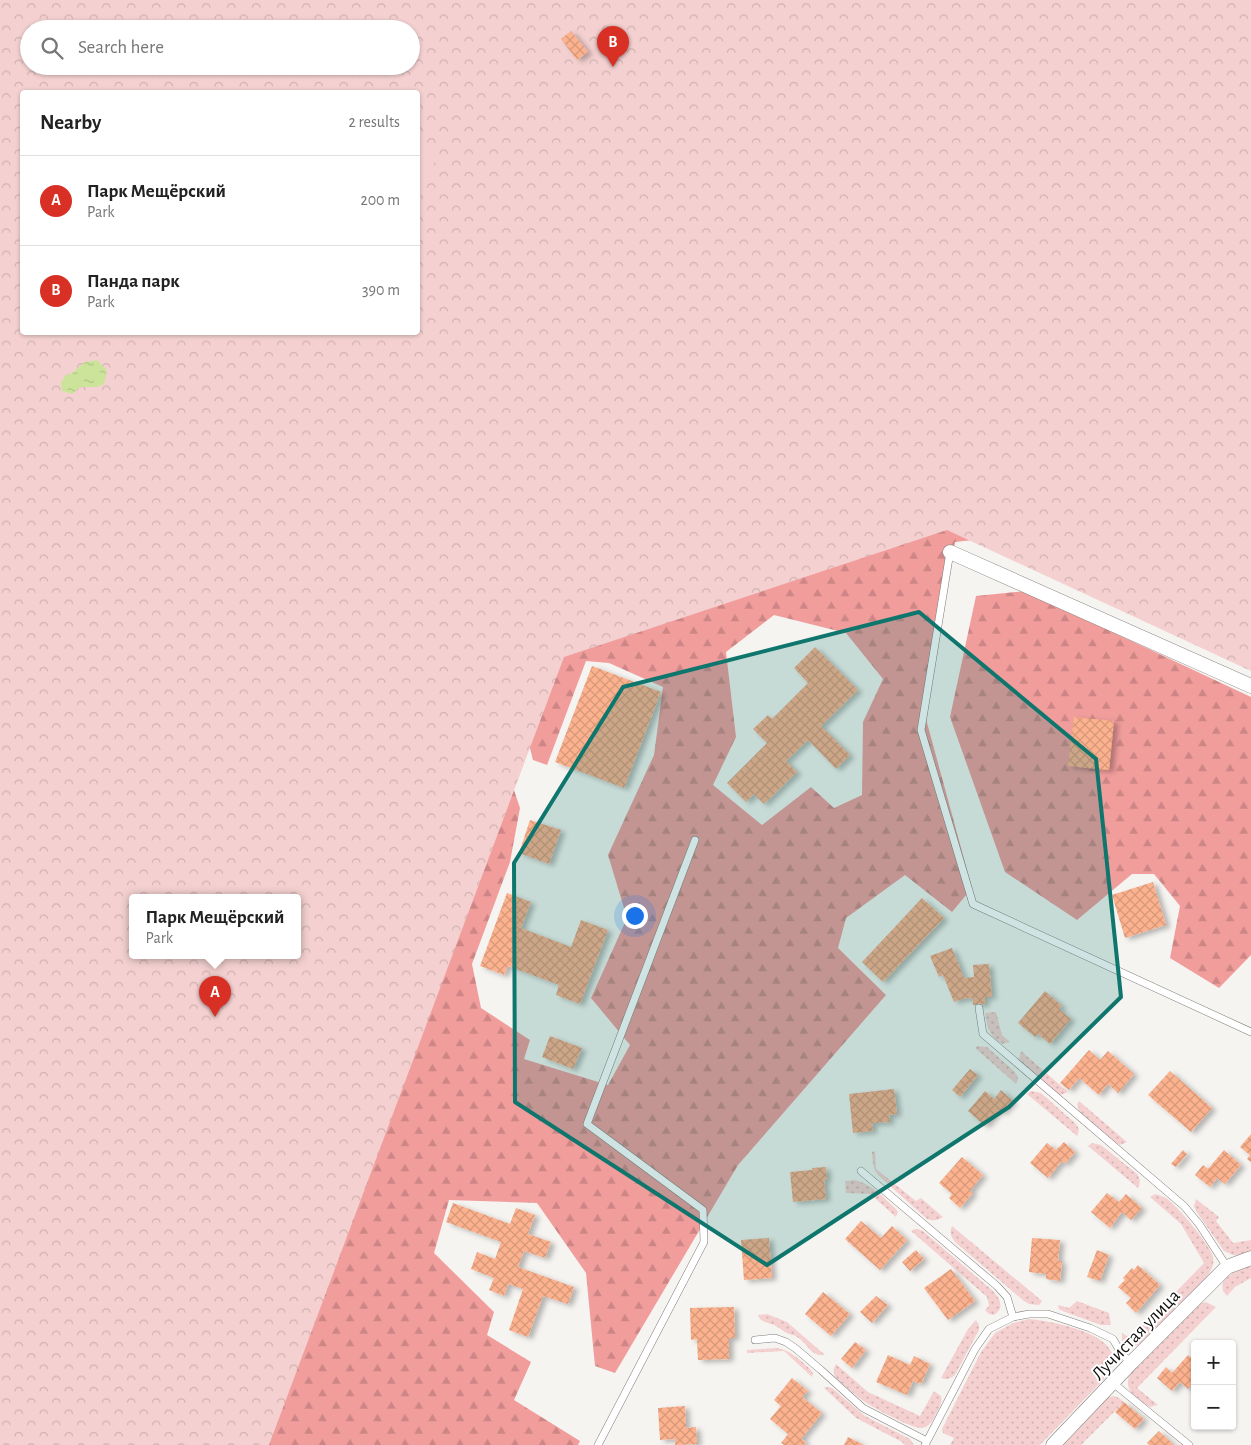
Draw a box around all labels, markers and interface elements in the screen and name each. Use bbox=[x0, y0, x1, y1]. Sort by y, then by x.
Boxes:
search box bbox=[20, 20, 420, 75]
pin: B bbox=[597, 26, 629, 67]
icon: search bbox=[38, 34, 66, 62]
text: Search here bbox=[78, 38, 164, 57]
text: Nearby bbox=[40, 112, 101, 133]
text: 2 results bbox=[348, 114, 400, 130]
text: Парк Мещёрский bbox=[87, 182, 226, 201]
text: A bbox=[51, 192, 61, 208]
text: 200 m bbox=[360, 192, 400, 208]
text: Park bbox=[87, 204, 115, 220]
text: Панда парк bbox=[87, 272, 180, 291]
text: B bbox=[51, 282, 61, 298]
text: 390 m bbox=[362, 282, 400, 298]
text: Park bbox=[87, 294, 115, 310]
popup bbox=[129, 894, 301, 959]
your location bbox=[622, 903, 648, 929]
text: Парк Мещёрский bbox=[146, 908, 284, 927]
text: Park bbox=[146, 930, 173, 946]
pin: A bbox=[199, 976, 231, 1017]
street label: Лучистая улица bbox=[1088, 1286, 1184, 1384]
map controls bbox=[1191, 1340, 1236, 1430]
button: + bbox=[1191, 1340, 1236, 1385]
button: − bbox=[1191, 1385, 1236, 1430]

